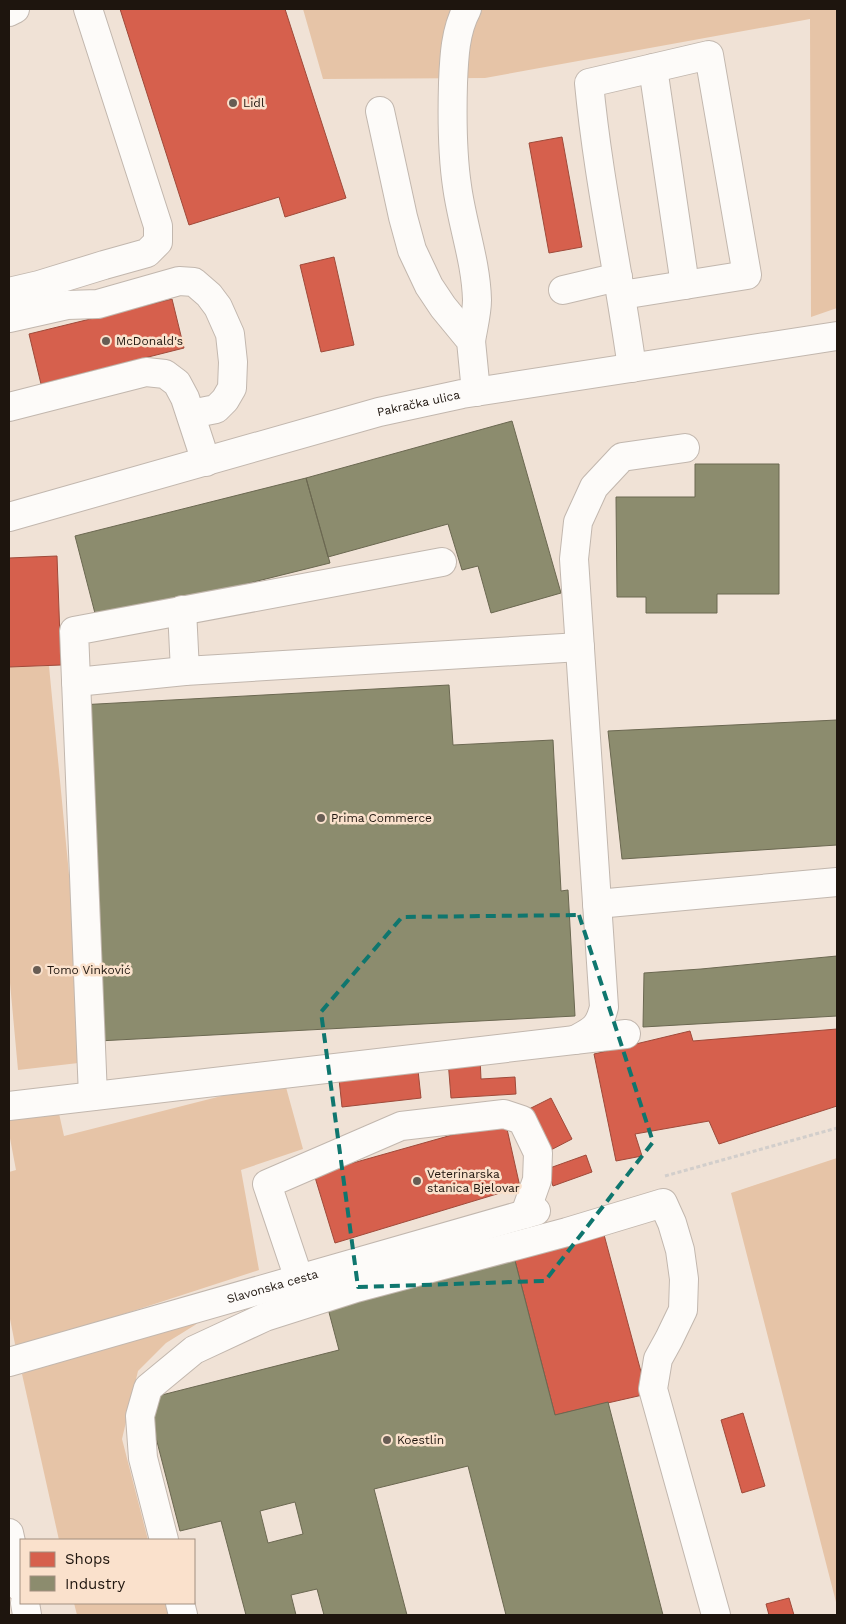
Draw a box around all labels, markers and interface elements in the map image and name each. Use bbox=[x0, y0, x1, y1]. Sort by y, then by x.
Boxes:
place label: Lidl bbox=[243, 96, 265, 110]
marker: Lidl bbox=[227, 97, 239, 109]
place label: McDonald's bbox=[116, 334, 183, 348]
marker: McDonald's bbox=[100, 335, 112, 347]
street label: Pakračka ulica bbox=[376, 388, 461, 419]
place label: Prima Commerce bbox=[331, 811, 432, 825]
marker: Prima Commerce bbox=[315, 812, 327, 824]
place label: Tomo Vinković bbox=[47, 963, 131, 977]
marker: Tomo Vinković bbox=[31, 964, 43, 976]
place label: Veterinarska stanica Bjelovar bbox=[427, 1167, 520, 1195]
marker: Veterinarska stanica Bjelovar bbox=[411, 1175, 423, 1187]
street label: Slavonska cesta bbox=[225, 1267, 320, 1306]
place label: Koestlin bbox=[397, 1433, 444, 1447]
marker: Koestlin bbox=[381, 1434, 393, 1446]
legend bbox=[20, 1539, 195, 1604]
text: Shops bbox=[65, 1550, 110, 1568]
text: Industry bbox=[65, 1575, 126, 1593]

